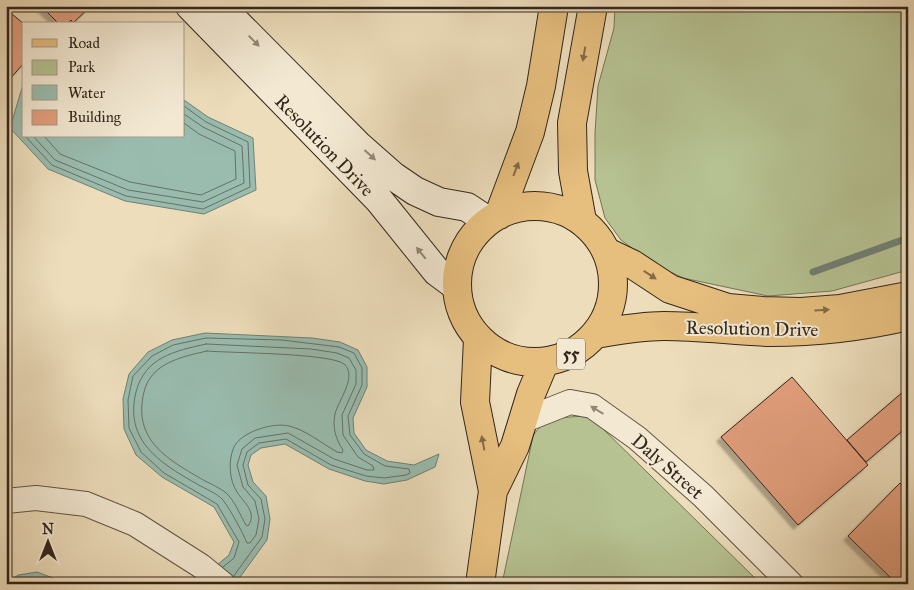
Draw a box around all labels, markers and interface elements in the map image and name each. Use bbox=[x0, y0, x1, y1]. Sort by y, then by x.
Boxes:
legend bbox=[22, 22, 185, 138]
text: Road bbox=[68, 34, 100, 52]
one-way arrow bbox=[248, 35, 260, 47]
one-way arrow bbox=[580, 47, 588, 62]
text: Park bbox=[68, 58, 95, 76]
text: Water bbox=[68, 84, 105, 102]
street label: Resolution Drive bbox=[270, 90, 379, 201]
text: Building bbox=[68, 108, 122, 126]
one-way arrow bbox=[363, 149, 375, 161]
one-way arrow bbox=[512, 161, 520, 176]
one-way arrow bbox=[416, 246, 427, 259]
one-way arrow bbox=[643, 271, 656, 280]
one-way arrow bbox=[815, 306, 831, 314]
street label: Resolution Drive bbox=[685, 316, 819, 341]
road number: 55 bbox=[557, 338, 585, 369]
one-way arrow bbox=[590, 405, 603, 414]
street label: Daly Street bbox=[627, 429, 709, 504]
one-way arrow bbox=[479, 435, 487, 451]
north arrow bbox=[22, 518, 72, 568]
text: N bbox=[42, 521, 54, 538]

